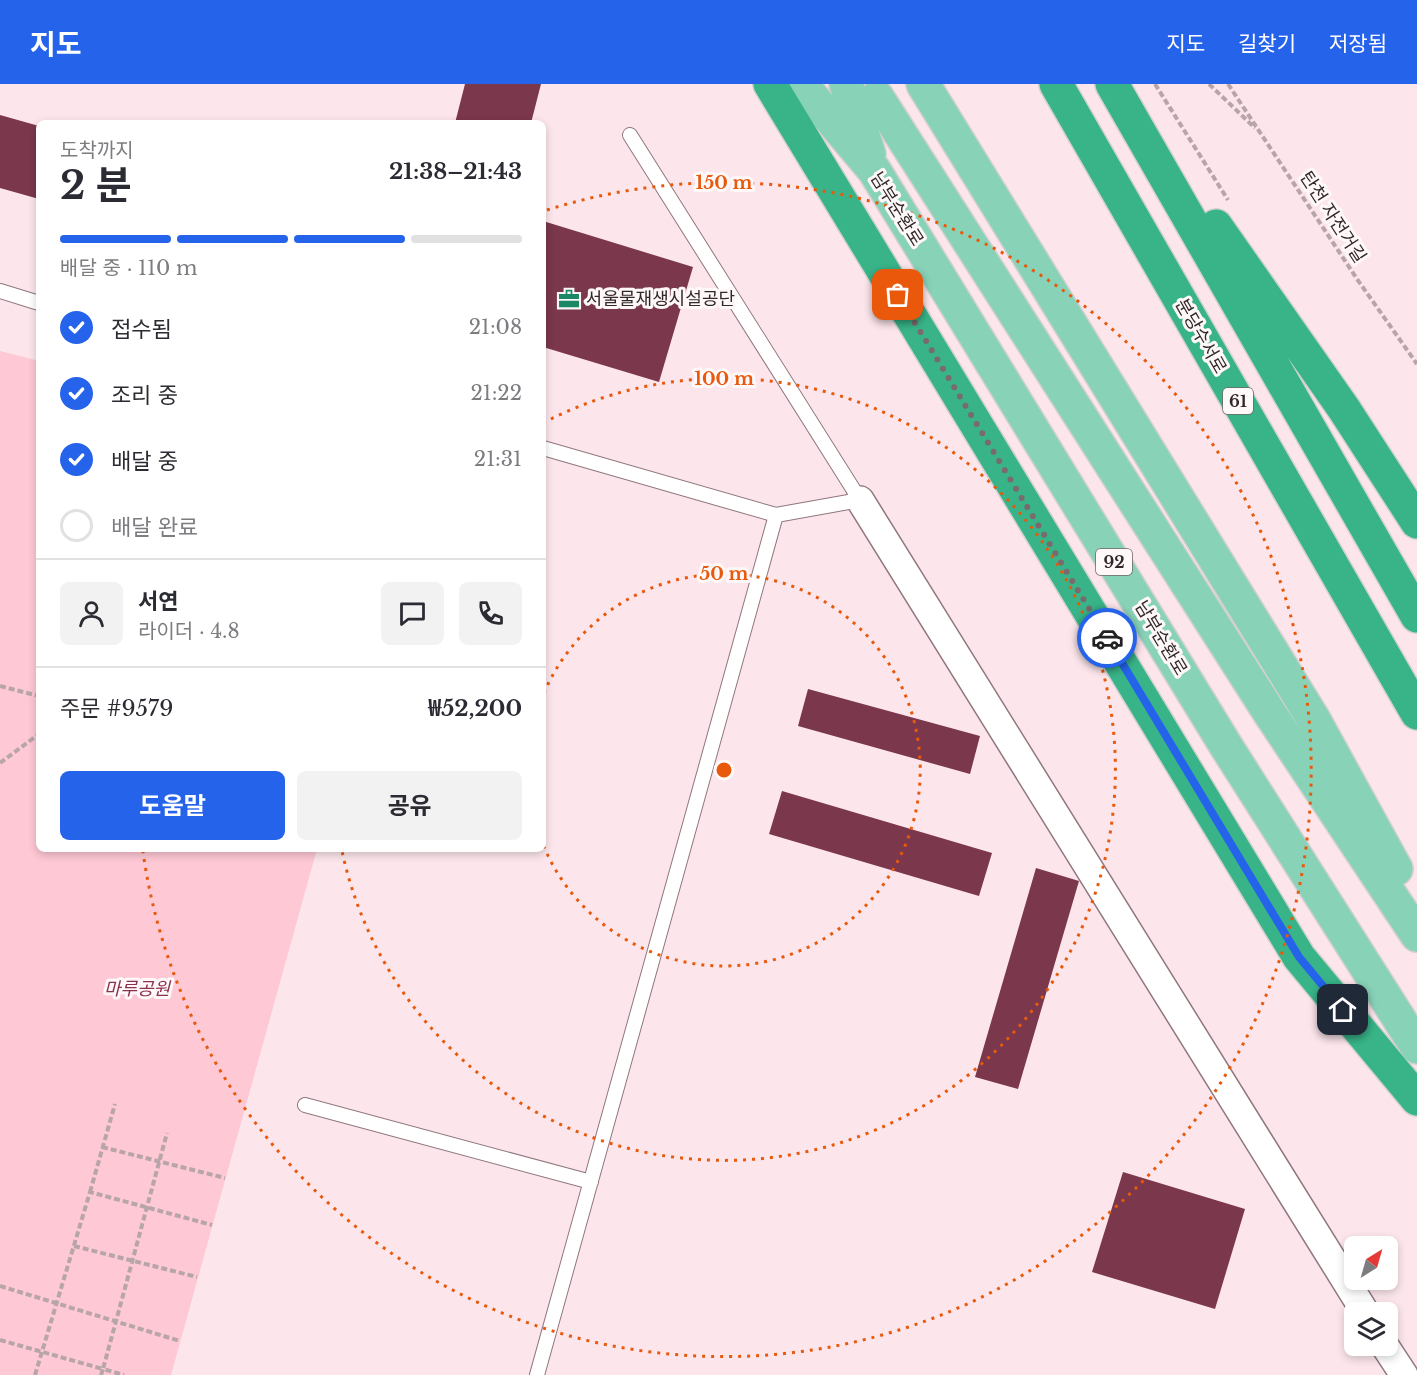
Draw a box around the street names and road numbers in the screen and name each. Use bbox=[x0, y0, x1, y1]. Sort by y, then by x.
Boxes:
street label: 탄천 자전거길 bbox=[1295, 167, 1371, 267]
street label: 남부순환로 bbox=[866, 168, 928, 250]
street label: 분당수서로 bbox=[1171, 295, 1231, 377]
road number: 61 bbox=[1223, 388, 1253, 414]
road number: 92 bbox=[1096, 549, 1132, 575]
street label: 남부순환로 bbox=[1130, 597, 1192, 679]

